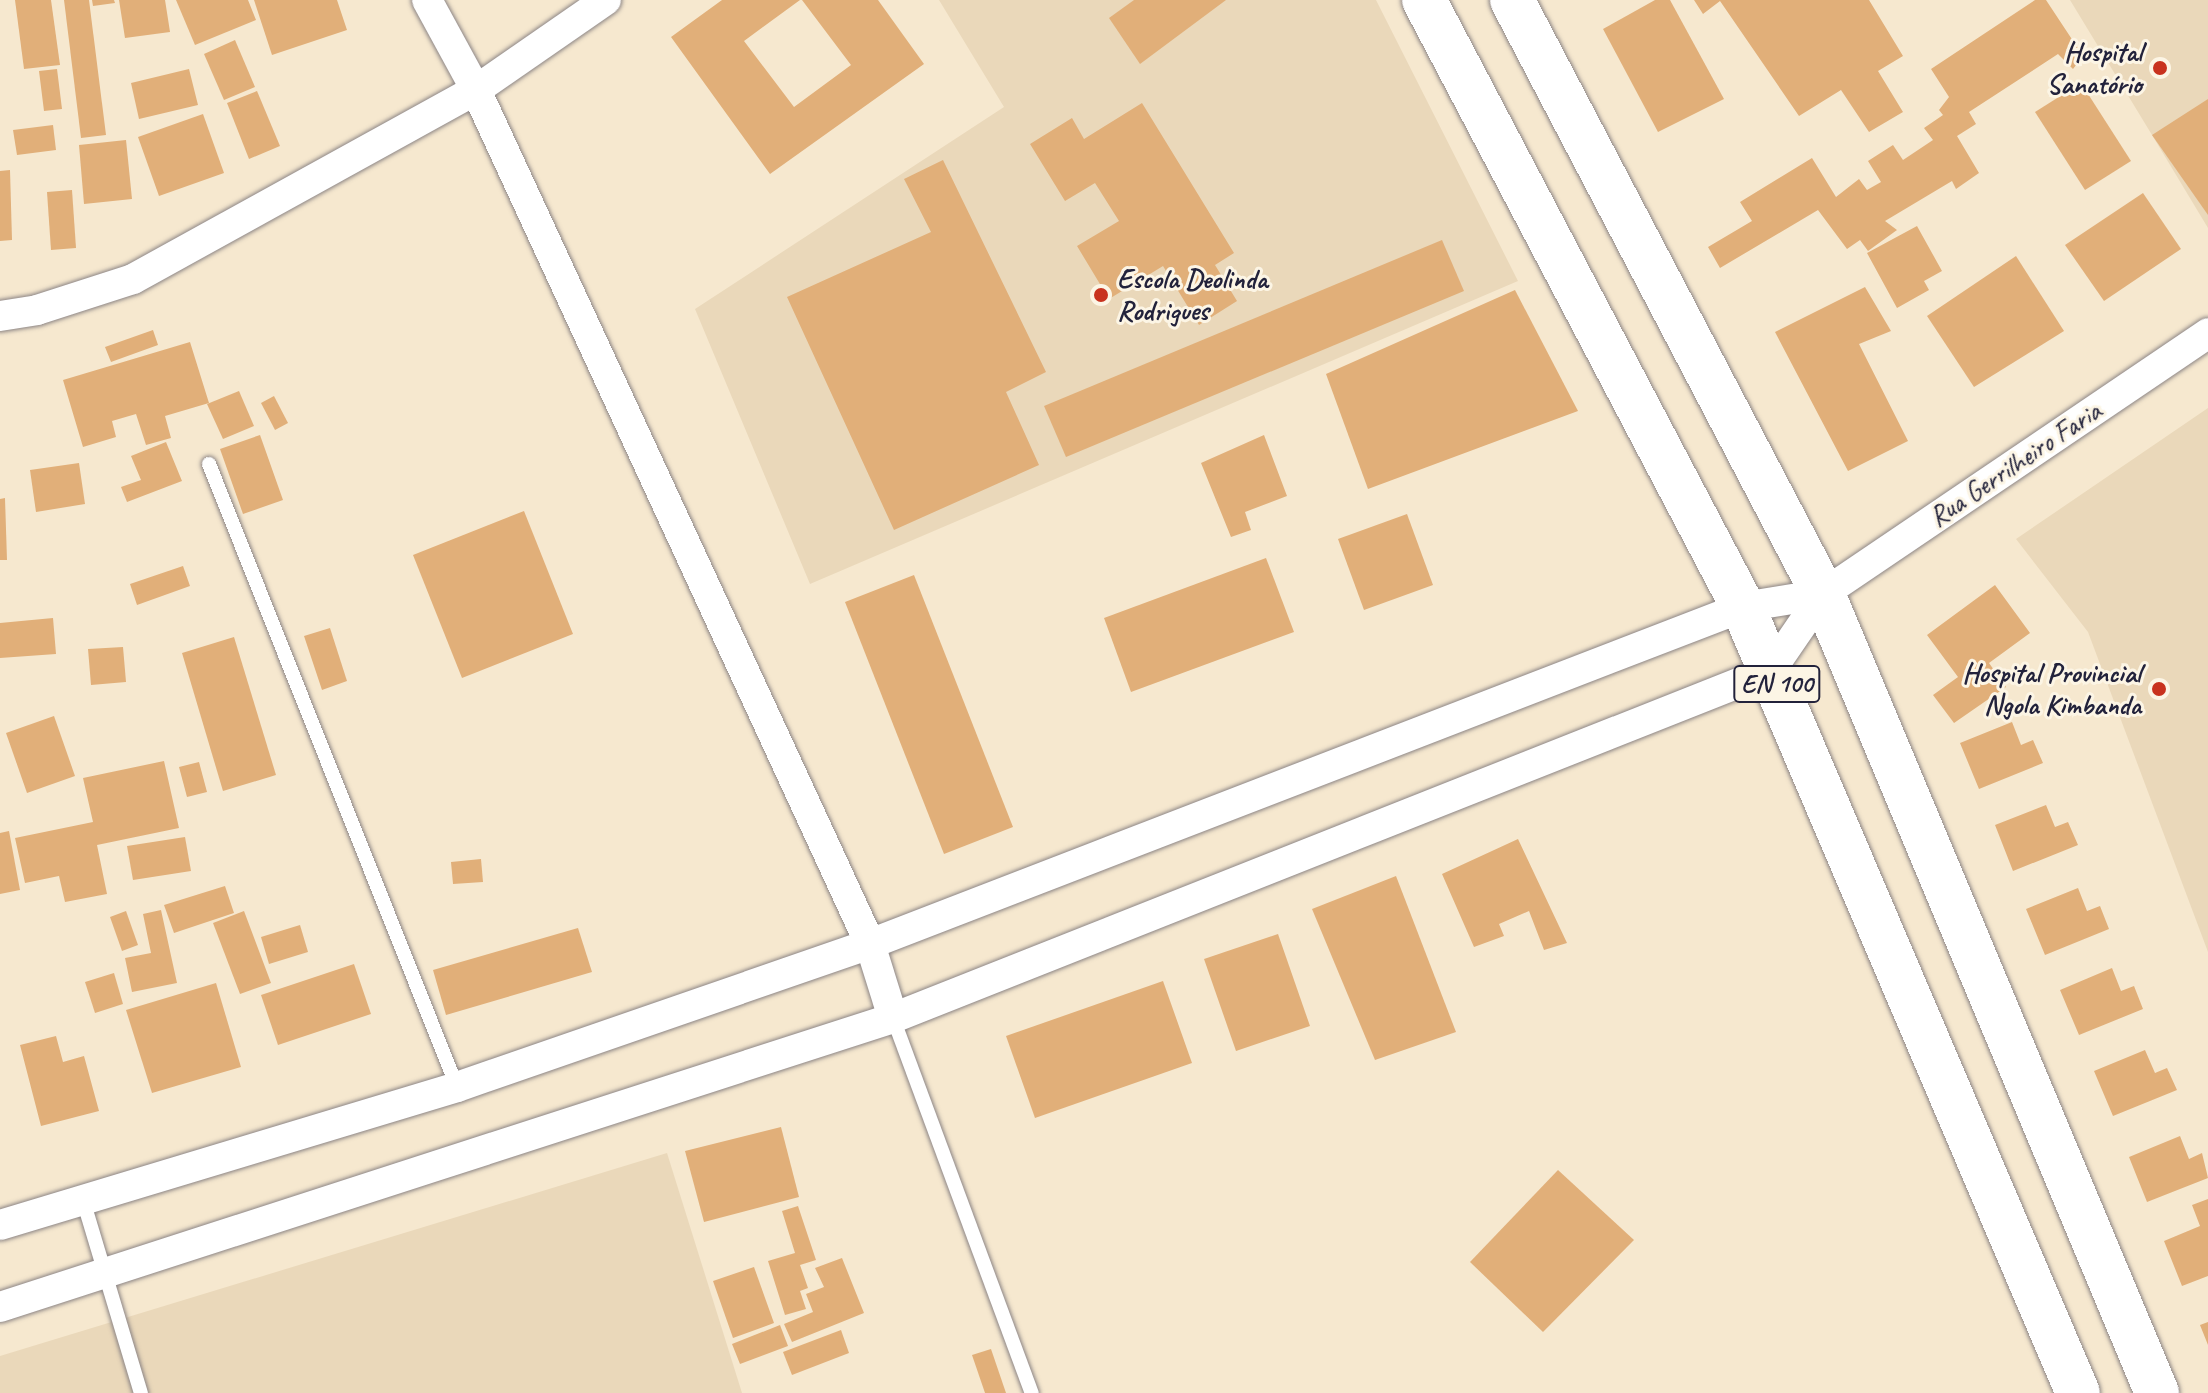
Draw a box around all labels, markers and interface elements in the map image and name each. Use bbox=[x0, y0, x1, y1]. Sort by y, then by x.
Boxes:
place label: Hospital Sanatório bbox=[2047, 35, 2142, 101]
marker: Hospital Sanatório bbox=[2149, 57, 2171, 79]
place label: Escola Deolinda Rodrigues bbox=[1117, 262, 1268, 328]
marker: Escola Deolinda Rodrigues bbox=[1092, 286, 1110, 304]
street label: Rua Gerrilheiro Faria bbox=[1923, 394, 2107, 534]
place label: Hospital Provincial Ngola Kimbanda bbox=[1962, 656, 2141, 722]
road number: EN 100 bbox=[1733, 662, 1821, 706]
marker: Hospital Provincial Ngola Kimbanda bbox=[2148, 678, 2170, 700]

